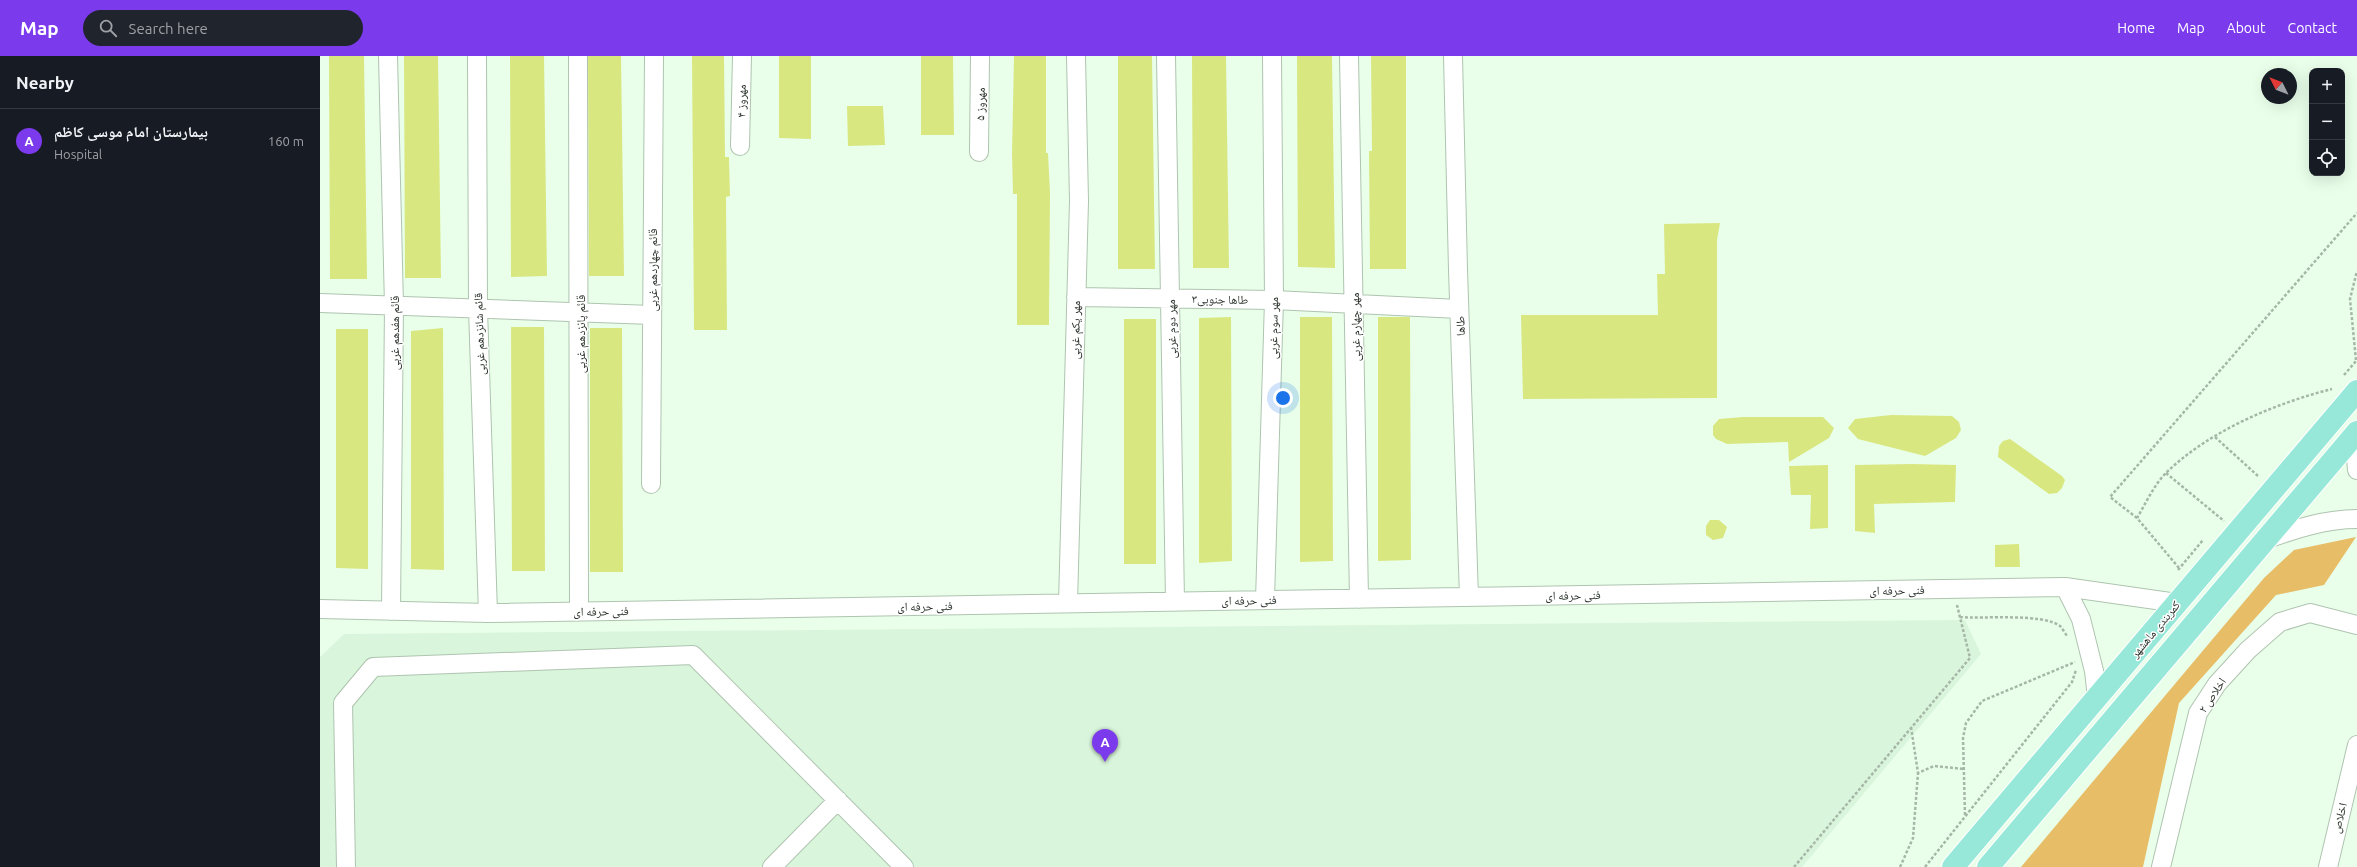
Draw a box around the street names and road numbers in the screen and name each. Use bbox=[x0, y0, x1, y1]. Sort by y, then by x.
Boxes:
street label: مهروز ۴ bbox=[734, 84, 749, 118]
street label: مهروز ۵ bbox=[973, 87, 988, 121]
street label: قائم چهاردهم غربی bbox=[646, 229, 661, 311]
street label: طاها جنوبی۳ bbox=[1192, 292, 1248, 307]
street label: قائم شانزدهم غربی bbox=[471, 293, 489, 375]
street label: مهر چهارم غربی bbox=[1348, 293, 1364, 361]
street label: قائم پانزدهم غربی bbox=[574, 295, 589, 373]
street label: قائم هفدهم غربی bbox=[388, 296, 403, 370]
street label: مهر سوم غربی bbox=[1266, 297, 1282, 359]
street label: مهر دوم غربی bbox=[1164, 299, 1180, 359]
street label: مهر یکم غربی bbox=[1068, 300, 1084, 360]
street label: طاها bbox=[1453, 316, 1467, 336]
street label: فنی حرفه ای bbox=[1869, 583, 1925, 598]
street label: فنی حرفه ای bbox=[1545, 588, 1601, 603]
street label: فنی حرفه ای bbox=[1221, 593, 1277, 608]
street label: کمربندی ماهشهر bbox=[2127, 598, 2183, 661]
street label: فنی حرفه ای bbox=[897, 599, 953, 614]
street label: فنی حرفه ای bbox=[573, 604, 629, 619]
street label: اخلاص ۲ bbox=[2196, 675, 2229, 715]
street label: اخلاص bbox=[2329, 801, 2350, 835]

